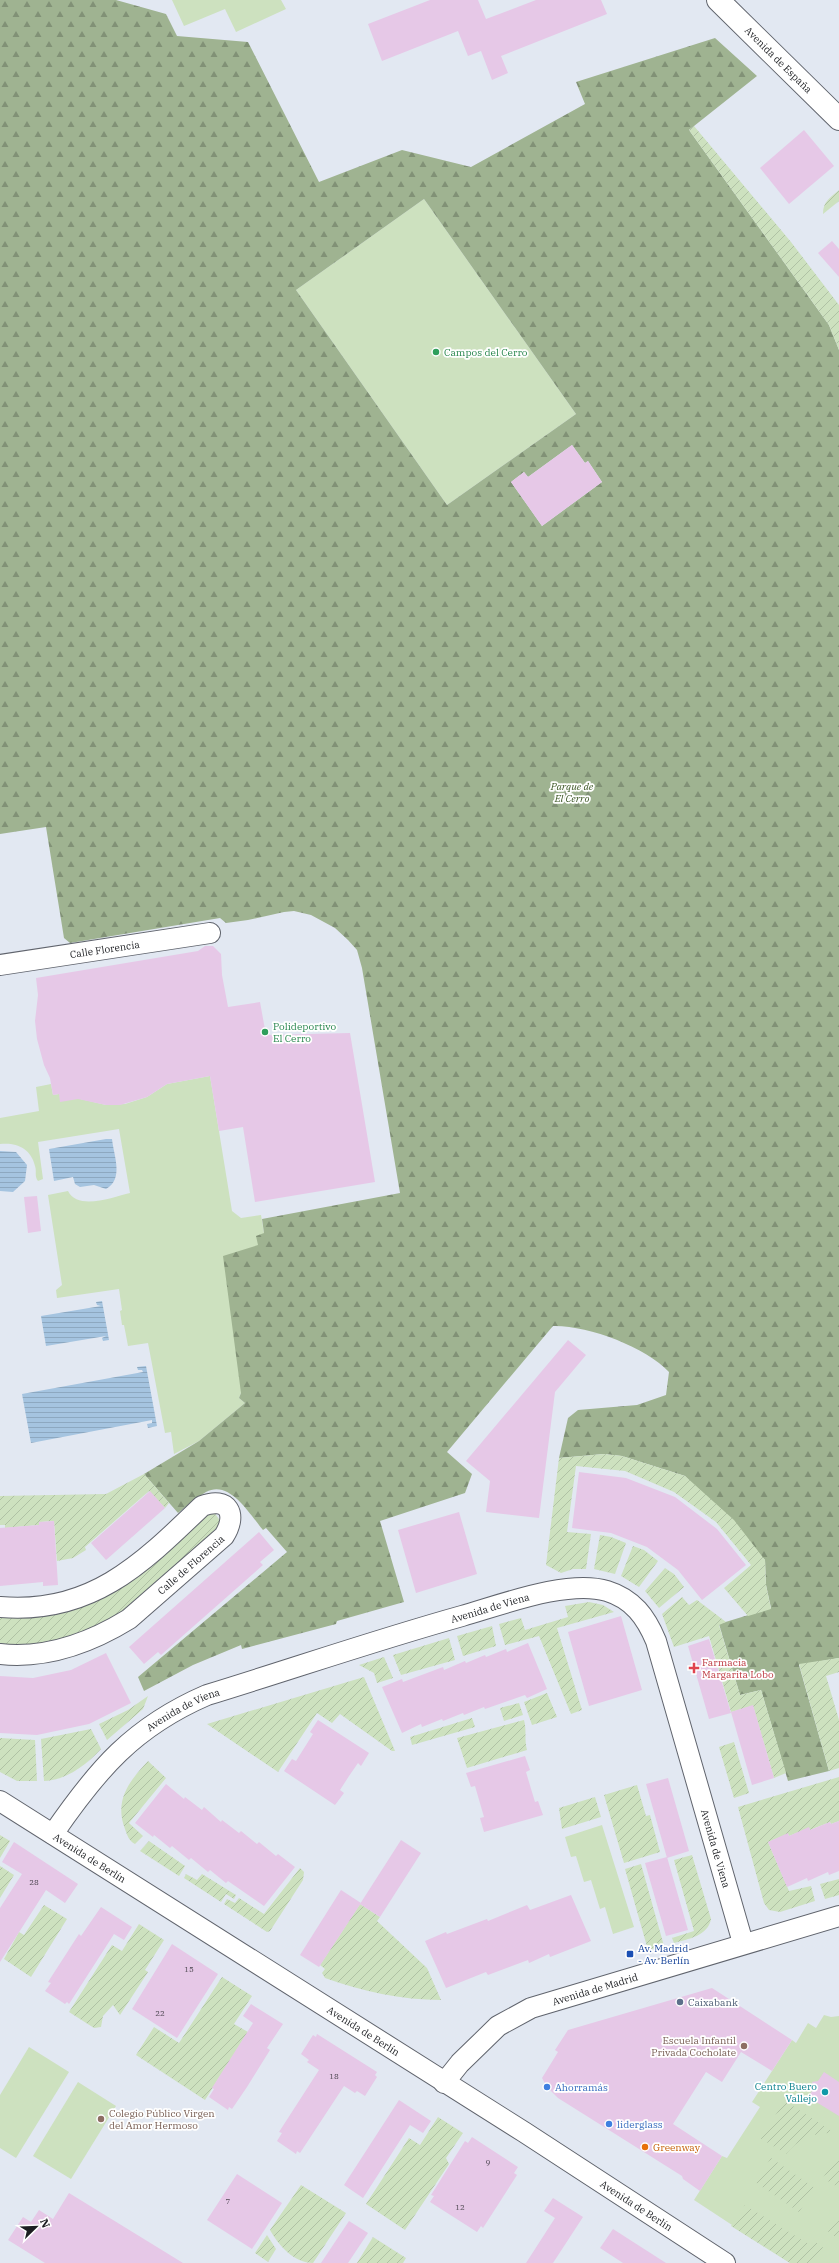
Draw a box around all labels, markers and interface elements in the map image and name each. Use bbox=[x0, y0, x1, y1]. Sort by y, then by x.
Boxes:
street label: Avenida de España bbox=[742, 24, 815, 96]
place label: Campos del Cerro bbox=[444, 346, 528, 359]
marker: Campos del Cerro bbox=[431, 347, 441, 357]
park label: Parque de El Cerro bbox=[550, 780, 594, 805]
street label: Calle Florencia bbox=[69, 937, 141, 961]
place label: Polideportivo El Cerro bbox=[273, 1020, 337, 1045]
marker: Polideportivo El Cerro bbox=[260, 1027, 270, 1037]
street label: Calle de Florencia bbox=[155, 1532, 227, 1598]
street label: Avenida de Viena bbox=[449, 1590, 531, 1625]
place label: Farmacia Margarita Lobo bbox=[702, 1656, 774, 1681]
marker: Farmacia Margarita Lobo bbox=[689, 1663, 699, 1673]
street label: Avenida de Viena bbox=[144, 1685, 222, 1734]
street label: Avenida de Viena bbox=[698, 1807, 733, 1890]
street label: Avenida de Berlín bbox=[51, 1830, 129, 1886]
house number: 28 bbox=[29, 1877, 39, 1887]
place label: Av. Madrid - Av. Berlín bbox=[638, 1942, 690, 1967]
marker: Av. Madrid - Av. Berlín bbox=[625, 1949, 635, 1959]
house number: 15 bbox=[184, 1964, 194, 1974]
street label: Avenida de Madrid bbox=[551, 1970, 639, 2008]
place label: Caixabank bbox=[688, 1996, 738, 2009]
marker: Caixabank bbox=[675, 1997, 685, 2007]
street label: Avenida de Berlín bbox=[325, 2003, 403, 2059]
house number: 22 bbox=[155, 2008, 165, 2018]
place label: Escuela Infantil Privada Cocholate bbox=[651, 2034, 736, 2059]
marker: Escuela Infantil Privada Cocholate bbox=[739, 2041, 749, 2051]
house number: 18 bbox=[329, 2071, 339, 2081]
place label: Centro Buero Vallejo bbox=[755, 2080, 817, 2105]
place label: Ahorramás bbox=[555, 2081, 608, 2094]
marker: Ahorramás bbox=[542, 2082, 552, 2092]
marker: Centro Buero Vallejo bbox=[820, 2087, 830, 2097]
place label: Colegio Público Virgen del Amor Hermoso bbox=[109, 2107, 215, 2132]
marker: Colegio Público Virgen del Amor Hermoso bbox=[96, 2114, 106, 2124]
place label: liderglass bbox=[617, 2118, 663, 2131]
marker: liderglass bbox=[604, 2119, 614, 2129]
place label: Greenway bbox=[653, 2141, 701, 2154]
marker: Greenway bbox=[640, 2142, 650, 2152]
house number: 9 bbox=[486, 2157, 491, 2167]
street label: Avenida de Berlín bbox=[598, 2177, 675, 2234]
house number: 7 bbox=[226, 2196, 231, 2206]
house number: 12 bbox=[455, 2202, 465, 2212]
north arrow bbox=[16, 2207, 56, 2247]
text: N bbox=[37, 2216, 53, 2230]

